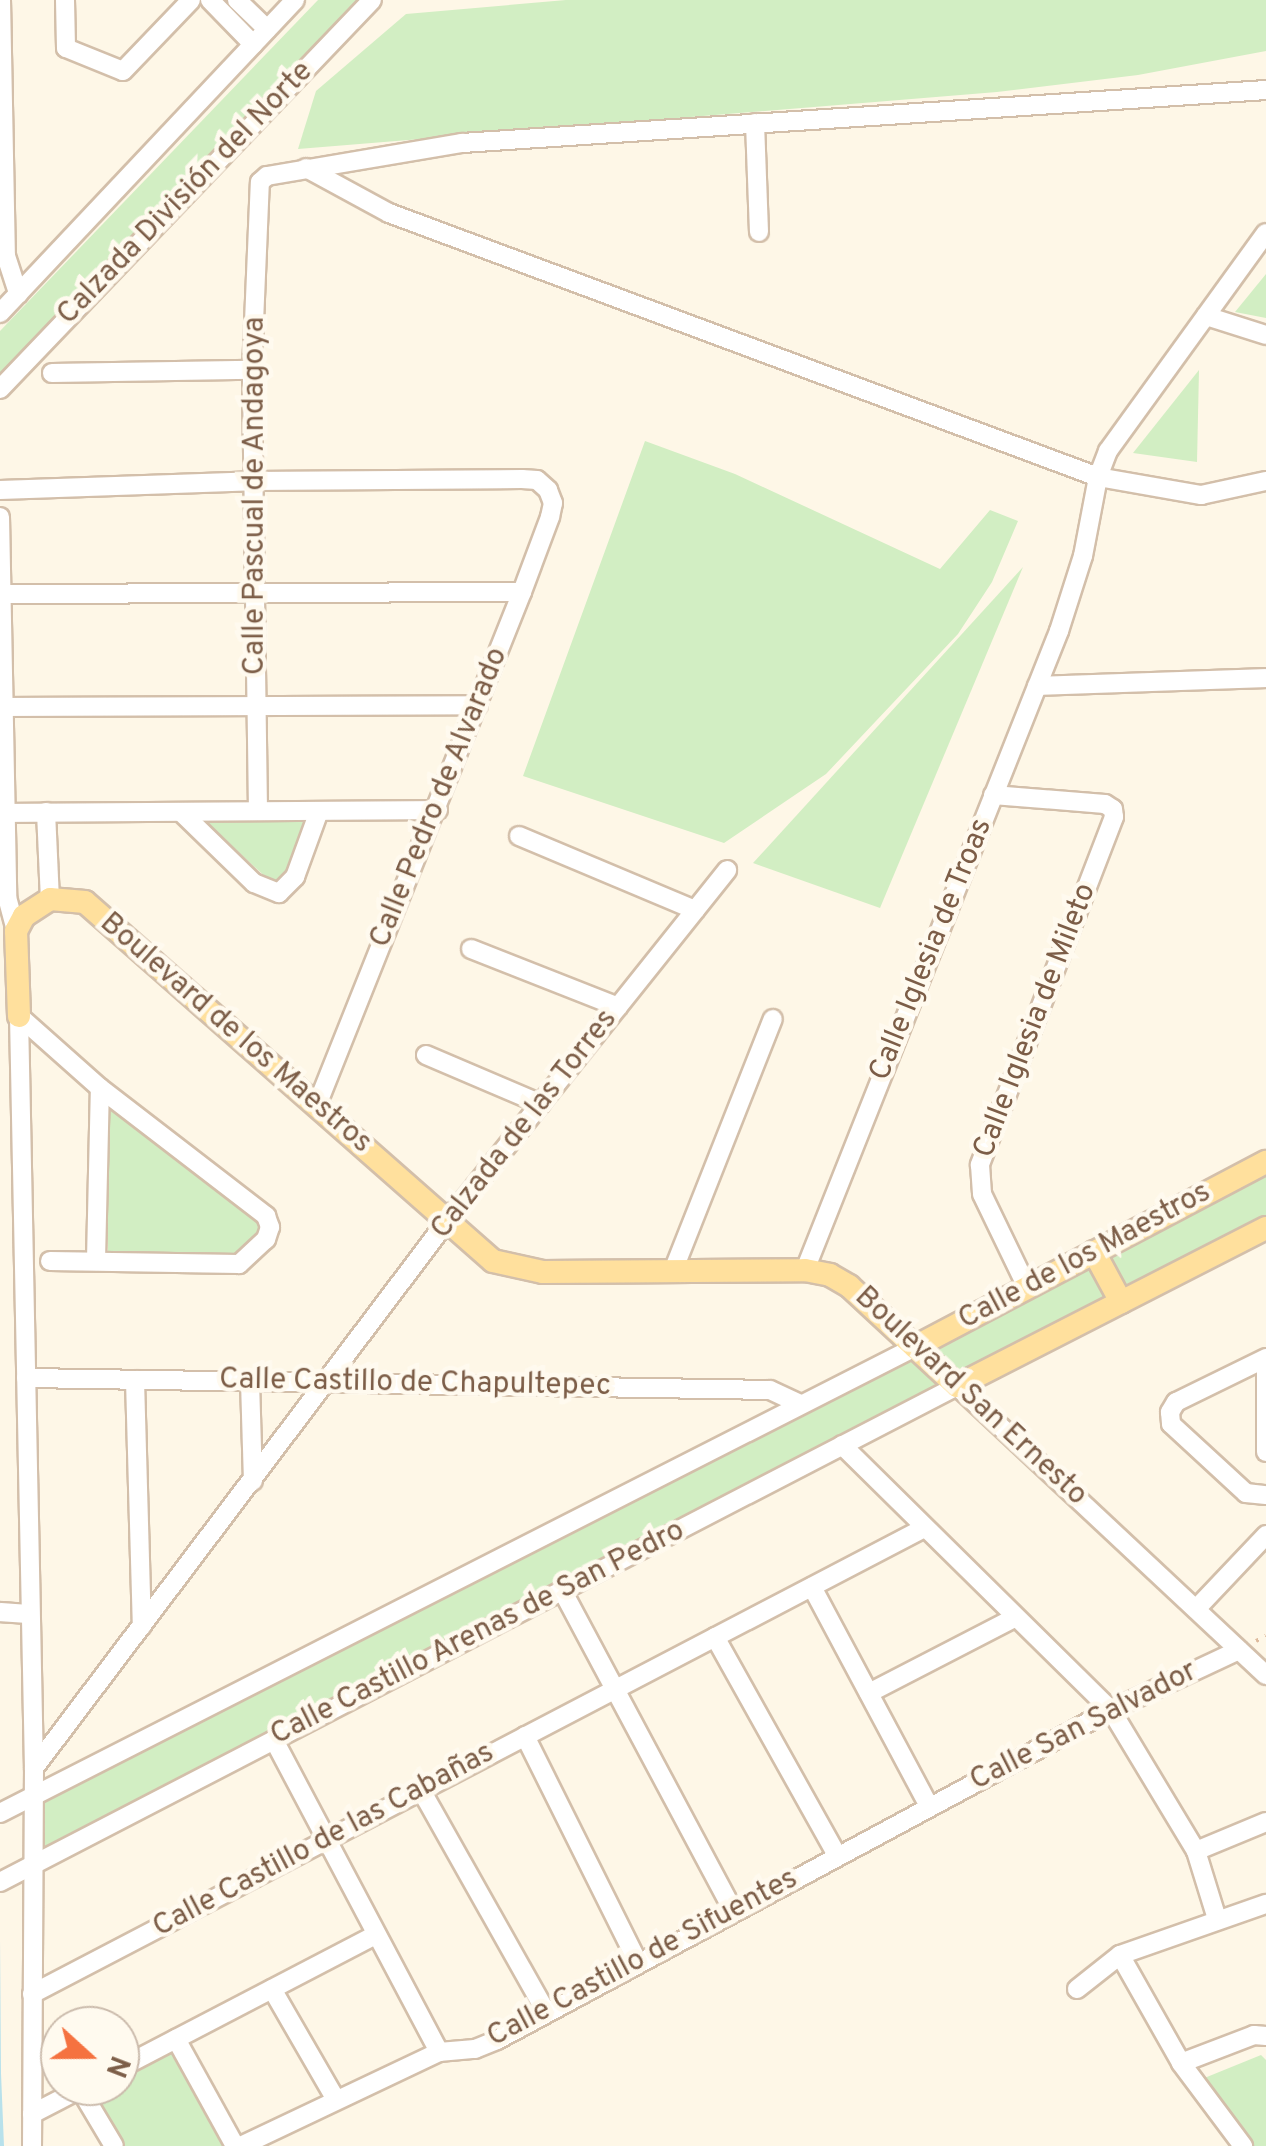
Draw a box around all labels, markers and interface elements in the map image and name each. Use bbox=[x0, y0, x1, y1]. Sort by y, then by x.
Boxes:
street label: Calzada División del Norte bbox=[51, 55, 321, 333]
street label: Calle Pascual de Andagoya bbox=[238, 316, 274, 676]
street label: Calle Pedro de Alvarado bbox=[363, 642, 517, 954]
street label: Calle Iglesia de Troas bbox=[863, 813, 1001, 1087]
street label: Calle Iglesia de Mileto bbox=[967, 879, 1105, 1163]
street label: Boulevard de los Maestros bbox=[92, 906, 378, 1162]
street label: Calzada de las Torres bbox=[424, 1003, 626, 1247]
street label: Calle de los Maestros bbox=[953, 1175, 1217, 1339]
street label: Boulevard San Ernesto bbox=[846, 1280, 1094, 1514]
street label: Calle Castillo de Chapultepec bbox=[219, 1363, 611, 1405]
street label: Calle Castillo Arenas de San Pedro bbox=[264, 1513, 692, 1755]
street label: Calle San Salvador bbox=[964, 1654, 1204, 1800]
street label: Calle Castillo de las Cabañas bbox=[147, 1736, 501, 1946]
street label: Calle Castillo de Sifuentes bbox=[482, 1862, 804, 2056]
north arrow bbox=[40, 2006, 140, 2106]
text: N bbox=[96, 2050, 137, 2082]

